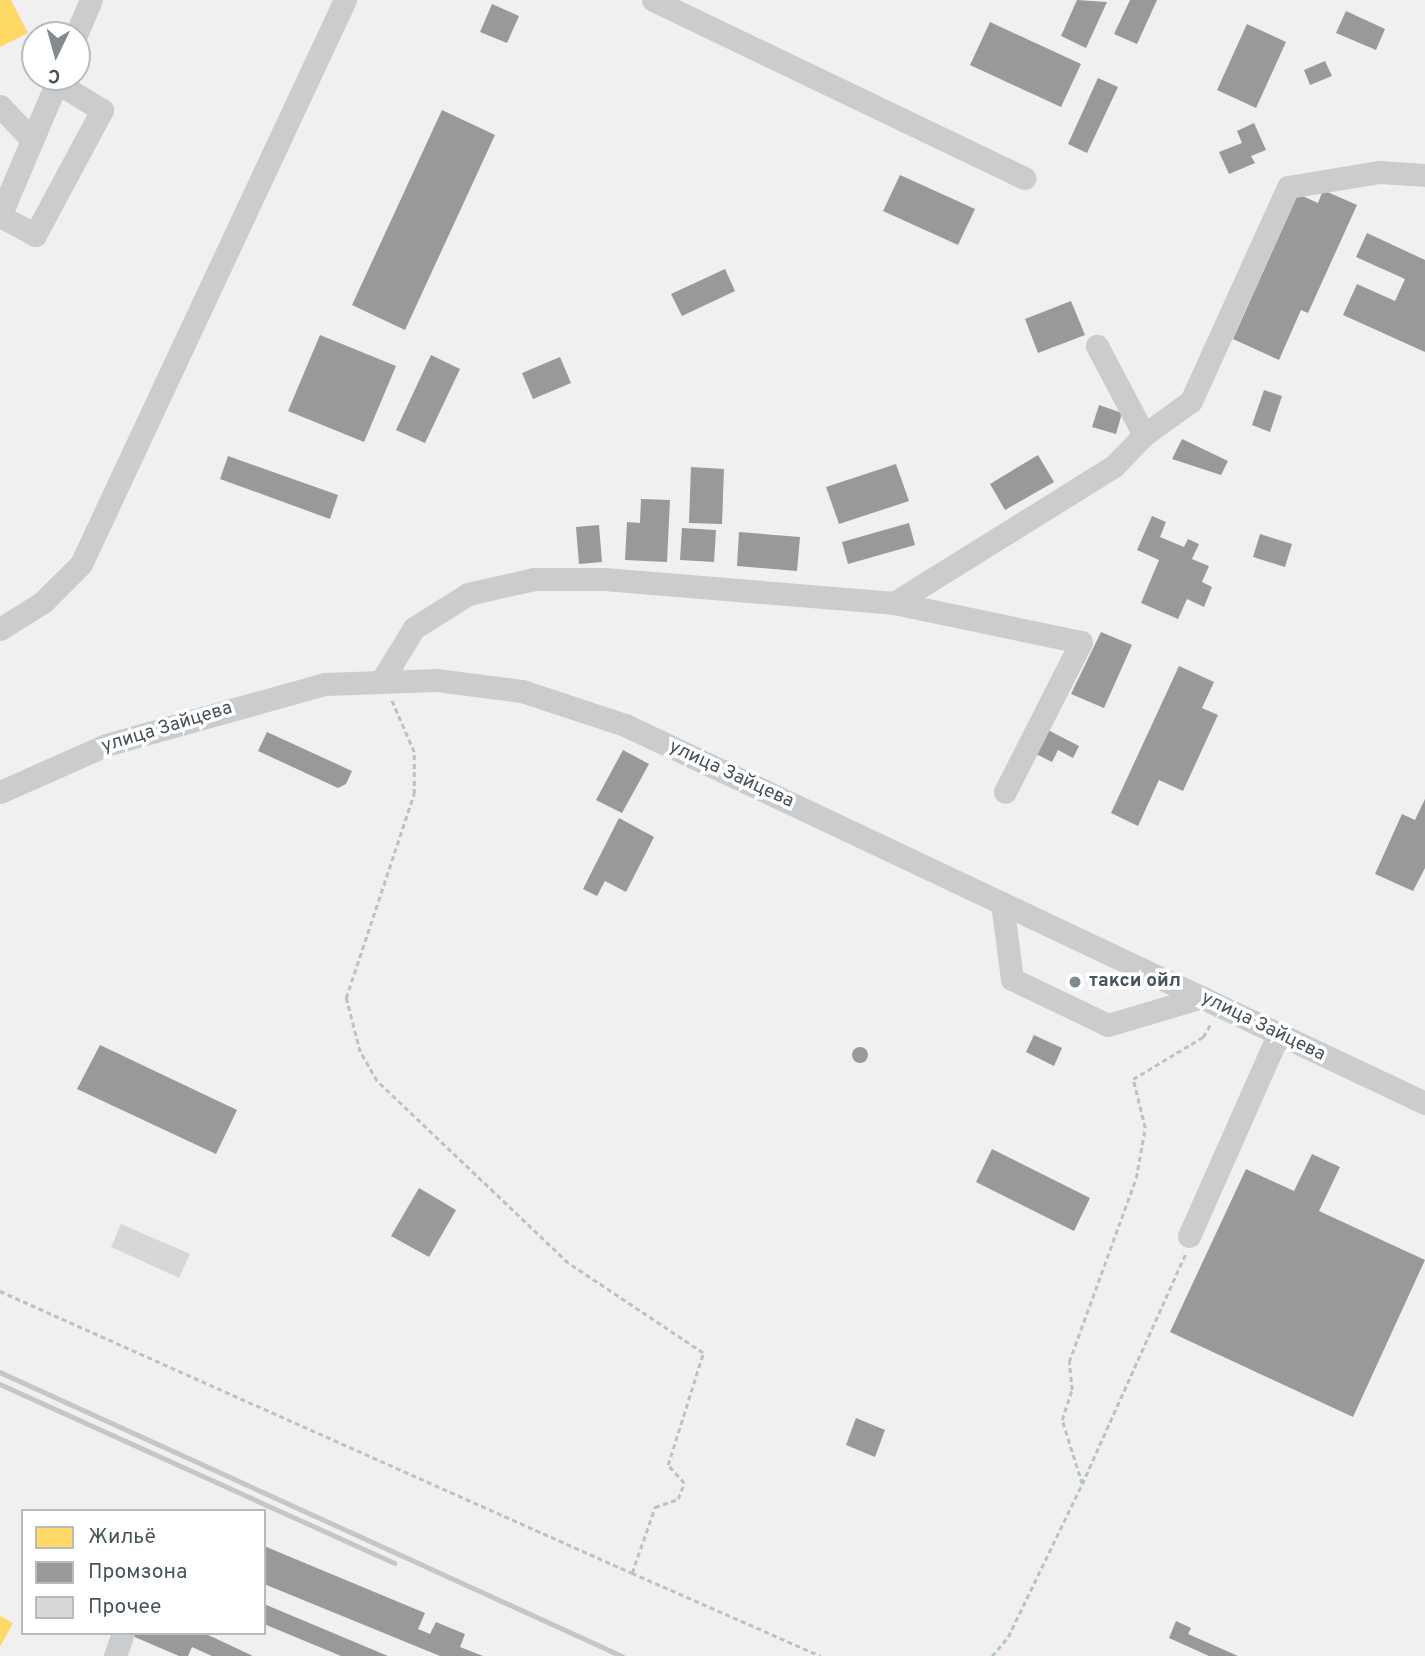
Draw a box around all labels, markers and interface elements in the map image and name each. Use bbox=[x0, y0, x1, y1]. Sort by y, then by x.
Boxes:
north arrow bbox=[21, 21, 91, 91]
text: С bbox=[47, 62, 61, 87]
street label: улица Зайцева bbox=[99, 697, 235, 759]
street label: улица Зайцева bbox=[665, 736, 797, 814]
place label: такси ойл bbox=[1089, 971, 1181, 993]
marker: такси ойл bbox=[1067, 974, 1083, 990]
street label: улица Зайцева bbox=[1197, 987, 1329, 1067]
legend bbox=[21, 1509, 266, 1635]
text: Жильё bbox=[88, 1524, 156, 1551]
text: Промзона bbox=[88, 1559, 187, 1586]
text: Прочее bbox=[88, 1594, 161, 1621]

